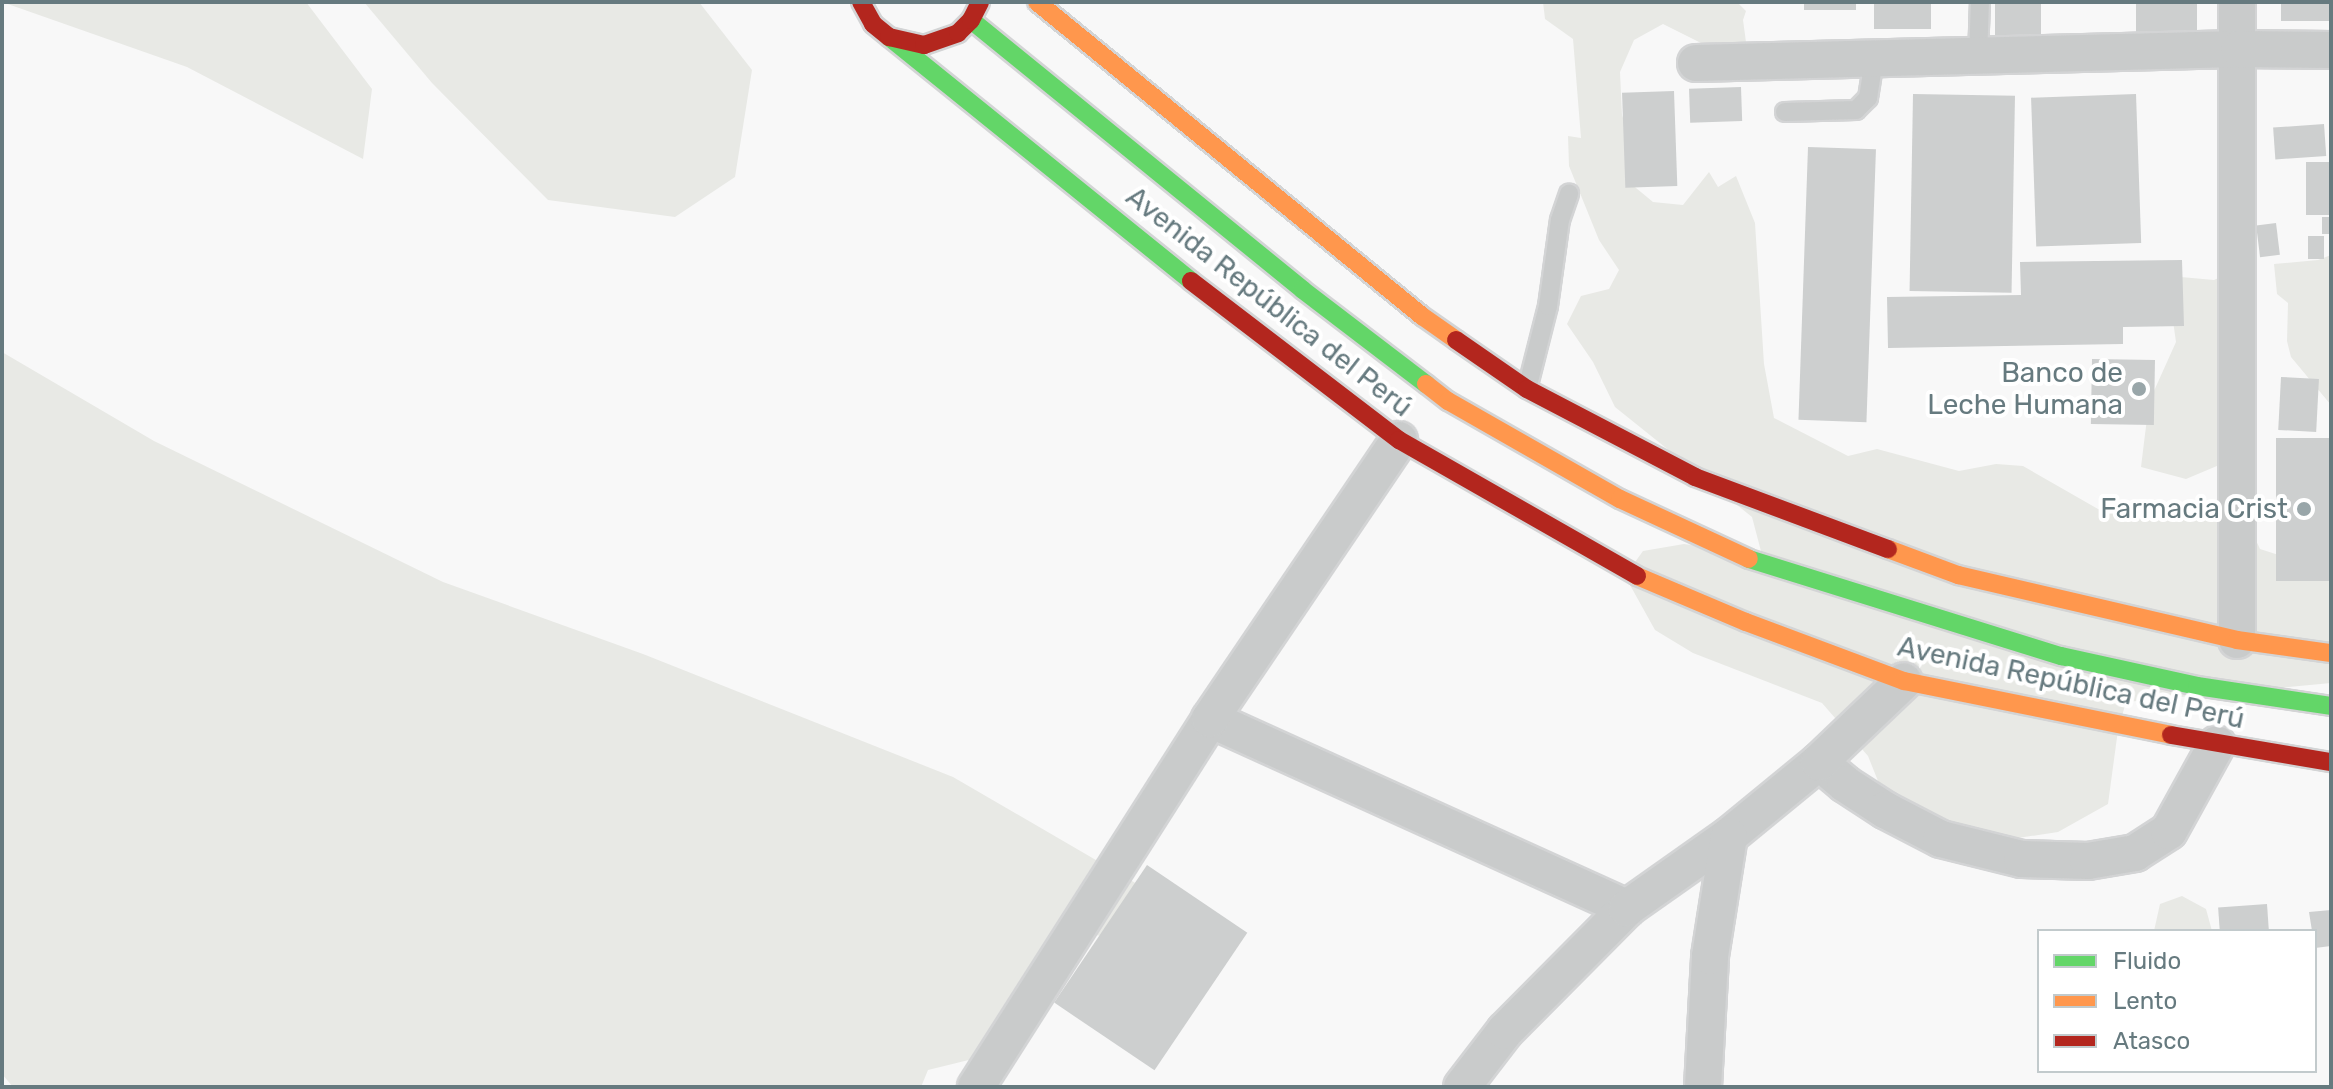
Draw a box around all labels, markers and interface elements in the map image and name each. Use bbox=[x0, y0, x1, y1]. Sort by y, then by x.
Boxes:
street label: Avenida República del Perú bbox=[1119, 180, 1419, 424]
place label: Banco de Leche Humana bbox=[1927, 356, 2123, 422]
marker: Banco de Leche Humana bbox=[2130, 380, 2148, 398]
place label: Farmacia Crist bbox=[2100, 492, 2288, 526]
marker: Farmacia Crist bbox=[2295, 500, 2313, 518]
street label: Avenida República del Perú bbox=[1895, 630, 2247, 736]
legend bbox=[2037, 929, 2317, 1073]
text: Fluido bbox=[2113, 947, 2181, 975]
text: Lento bbox=[2113, 987, 2177, 1015]
text: Atasco bbox=[2113, 1027, 2190, 1055]

